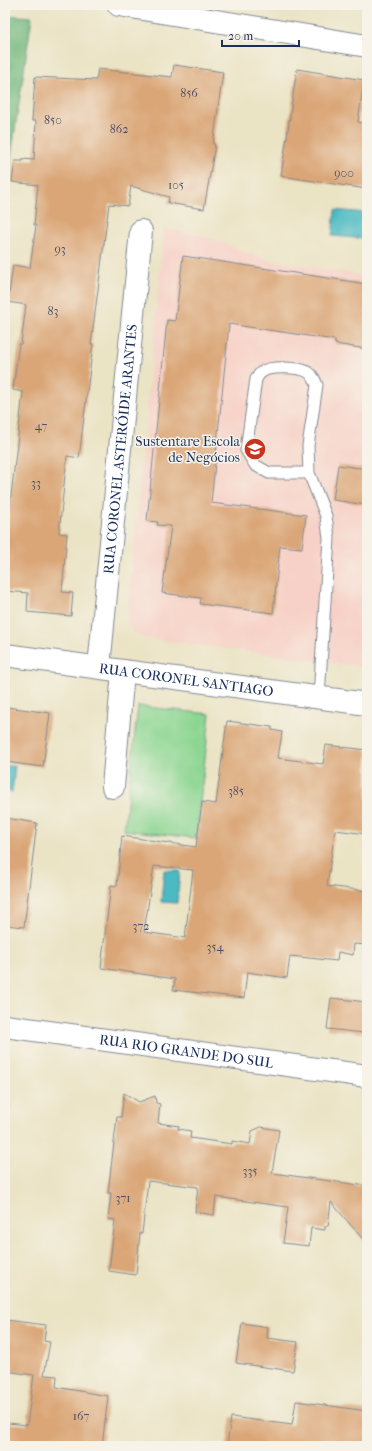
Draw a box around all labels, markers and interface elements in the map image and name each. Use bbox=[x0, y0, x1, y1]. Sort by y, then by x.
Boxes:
scale bar bbox=[222, 22, 299, 48]
text: 20 m bbox=[228, 29, 253, 43]
house number: 856 bbox=[180, 86, 198, 100]
house number: 850 bbox=[44, 113, 62, 127]
house number: 862 bbox=[110, 122, 128, 136]
house number: 900 bbox=[334, 166, 354, 180]
house number: 105 bbox=[168, 178, 184, 192]
house number: 93 bbox=[54, 242, 66, 256]
house number: 83 bbox=[48, 304, 59, 318]
street label: RUA CORONEL ASTERÓIDE ARANTES bbox=[100, 323, 140, 575]
house number: 47 bbox=[35, 419, 47, 433]
place label: Sustentare Escola de Negócios bbox=[135, 433, 241, 466]
school or university icon: Sustentare Escola de Negócios bbox=[242, 436, 268, 462]
house number: 33 bbox=[31, 476, 41, 490]
street label: RUA CORONEL SANTIAGO bbox=[98, 659, 275, 700]
house number: 385 bbox=[228, 784, 244, 798]
house number: 372 bbox=[133, 919, 149, 933]
house number: 354 bbox=[206, 940, 225, 954]
street label: RUA RIO GRANDE DO SUL bbox=[98, 1031, 275, 1072]
house number: 335 bbox=[242, 1164, 258, 1178]
house number: 371 bbox=[116, 1191, 131, 1205]
house number: 167 bbox=[73, 1409, 89, 1423]

